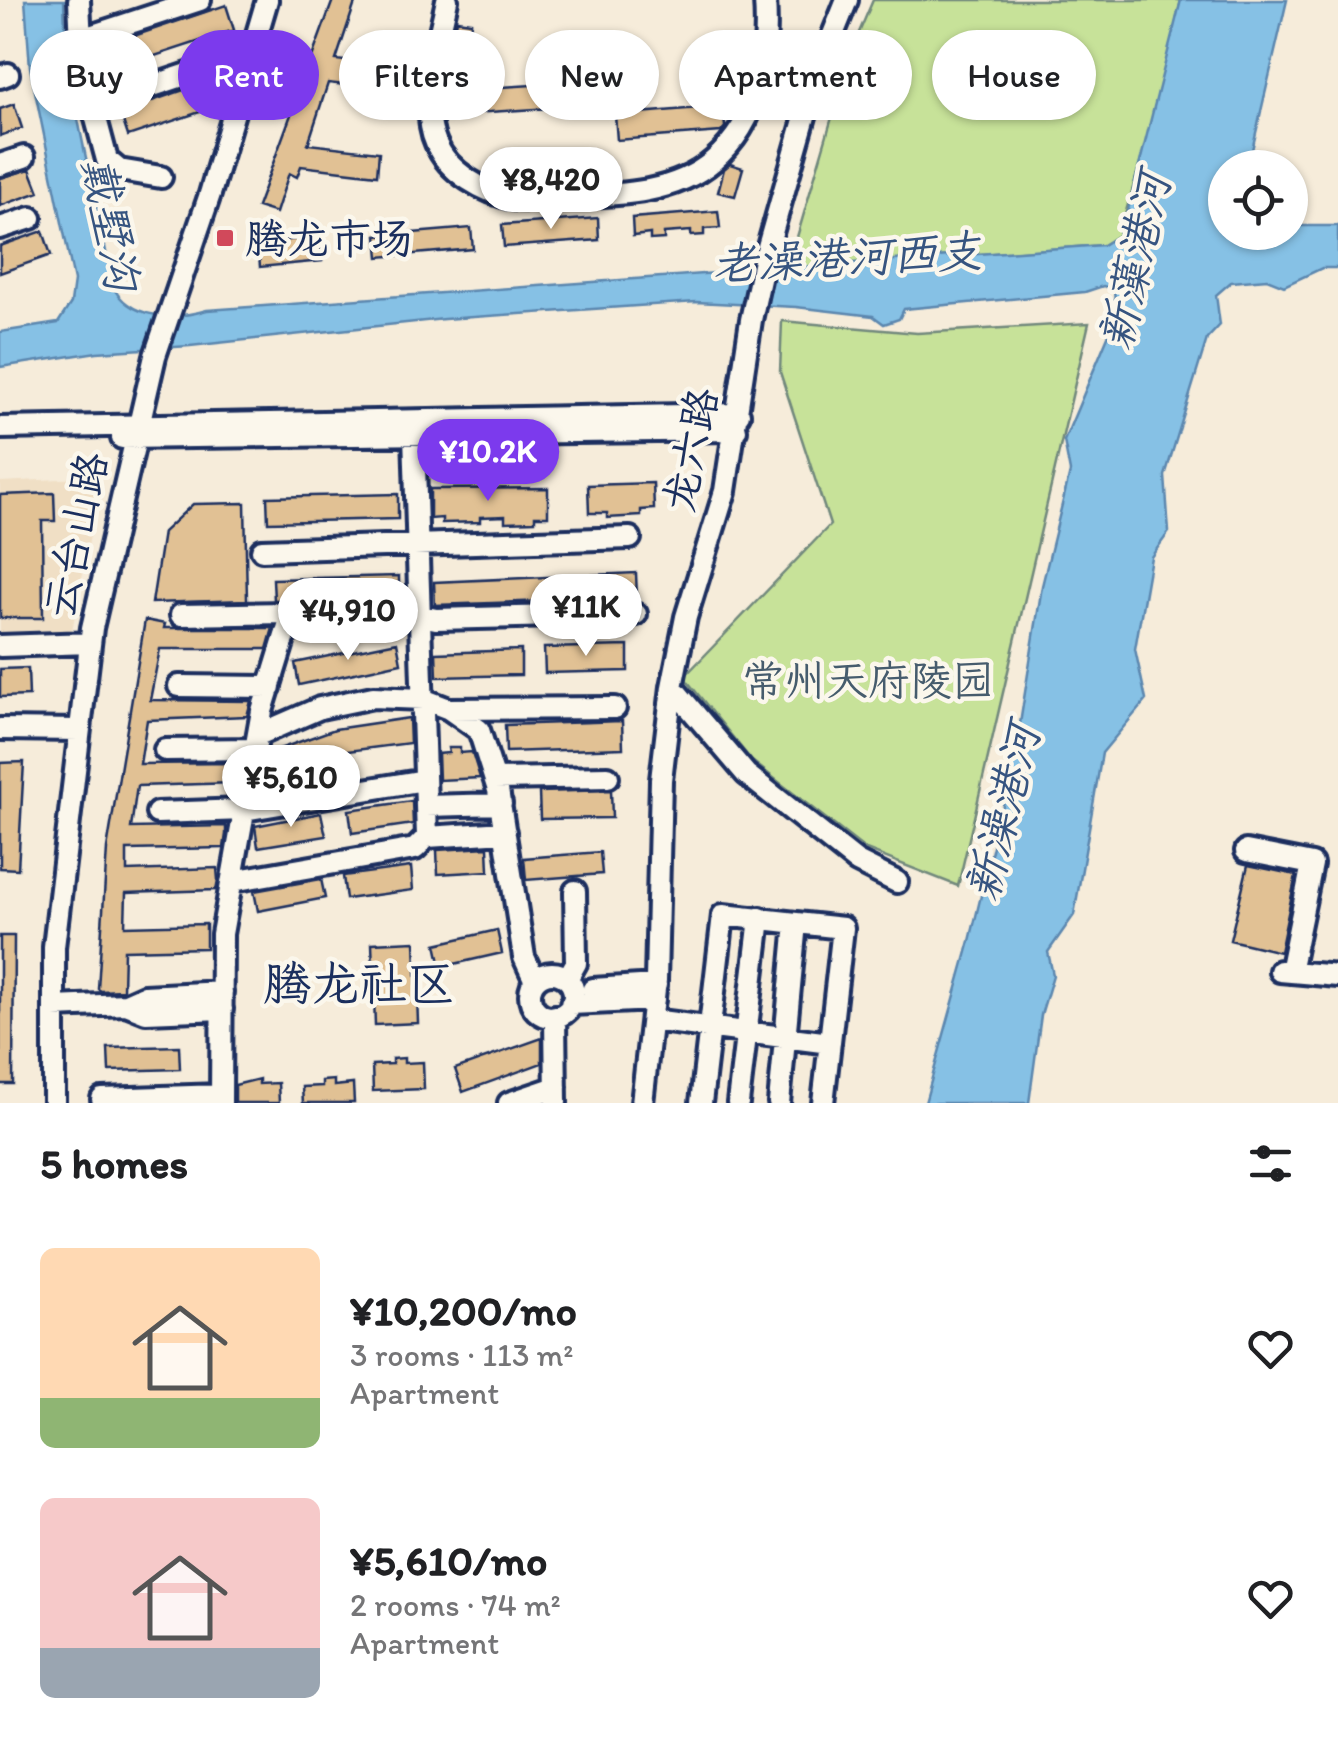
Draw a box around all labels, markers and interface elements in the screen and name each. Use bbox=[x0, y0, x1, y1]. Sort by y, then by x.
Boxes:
chip: Buy bbox=[30, 30, 158, 120]
chip: Rent bbox=[178, 30, 319, 120]
chip: Filters bbox=[339, 30, 505, 120]
chip: New bbox=[525, 30, 659, 120]
chip: Apartment bbox=[679, 30, 912, 120]
chip: House bbox=[932, 30, 1096, 120]
pin: ¥8,420 bbox=[470, 147, 632, 232]
map controls bbox=[1208, 150, 1308, 250]
button: locate bbox=[1208, 150, 1308, 250]
water label: 戴墅沟 bbox=[72, 152, 151, 298]
text: ¥8,420 bbox=[502, 160, 600, 198]
water label: 新藻港河 bbox=[1087, 160, 1182, 355]
place label: 腾龙市场 bbox=[245, 213, 413, 264]
water label: 老澡港河西支 bbox=[711, 223, 983, 291]
marker: 腾龙市场 bbox=[214, 227, 236, 249]
street label: 龙六路 bbox=[652, 383, 729, 517]
pin: ¥10.2K bbox=[407, 419, 569, 504]
text: ¥10.2K bbox=[439, 432, 537, 470]
street label: 云台山路 bbox=[33, 448, 118, 623]
pin: ¥11K bbox=[527, 574, 645, 659]
pin: ¥4,910 bbox=[267, 578, 429, 663]
text: ¥11K bbox=[552, 587, 620, 625]
text: ¥4,910 bbox=[300, 591, 396, 629]
park label: 常州天府陵园 bbox=[742, 655, 994, 706]
water label: 新澡港河 bbox=[954, 711, 1052, 906]
pin: ¥5,610 bbox=[210, 745, 372, 830]
text: ¥5,610 bbox=[244, 758, 338, 796]
district label: 腾龙社区 bbox=[263, 954, 455, 1012]
icon: filters bbox=[1243, 1136, 1298, 1191]
text: 5 homes bbox=[40, 1138, 188, 1189]
text: ¥10,200/mo bbox=[350, 1285, 577, 1336]
icon: home bbox=[120, 1288, 240, 1408]
icon: heart bbox=[1243, 1321, 1298, 1376]
text: 3 rooms · 113 m² bbox=[350, 1336, 573, 1374]
text: Apartment bbox=[350, 1374, 499, 1412]
text: ¥5,610/mo bbox=[350, 1535, 547, 1586]
icon: home bbox=[120, 1538, 240, 1658]
icon: heart bbox=[1243, 1571, 1298, 1626]
text: 2 rooms · 74 m² bbox=[350, 1586, 561, 1624]
text: Apartment bbox=[350, 1624, 499, 1662]

